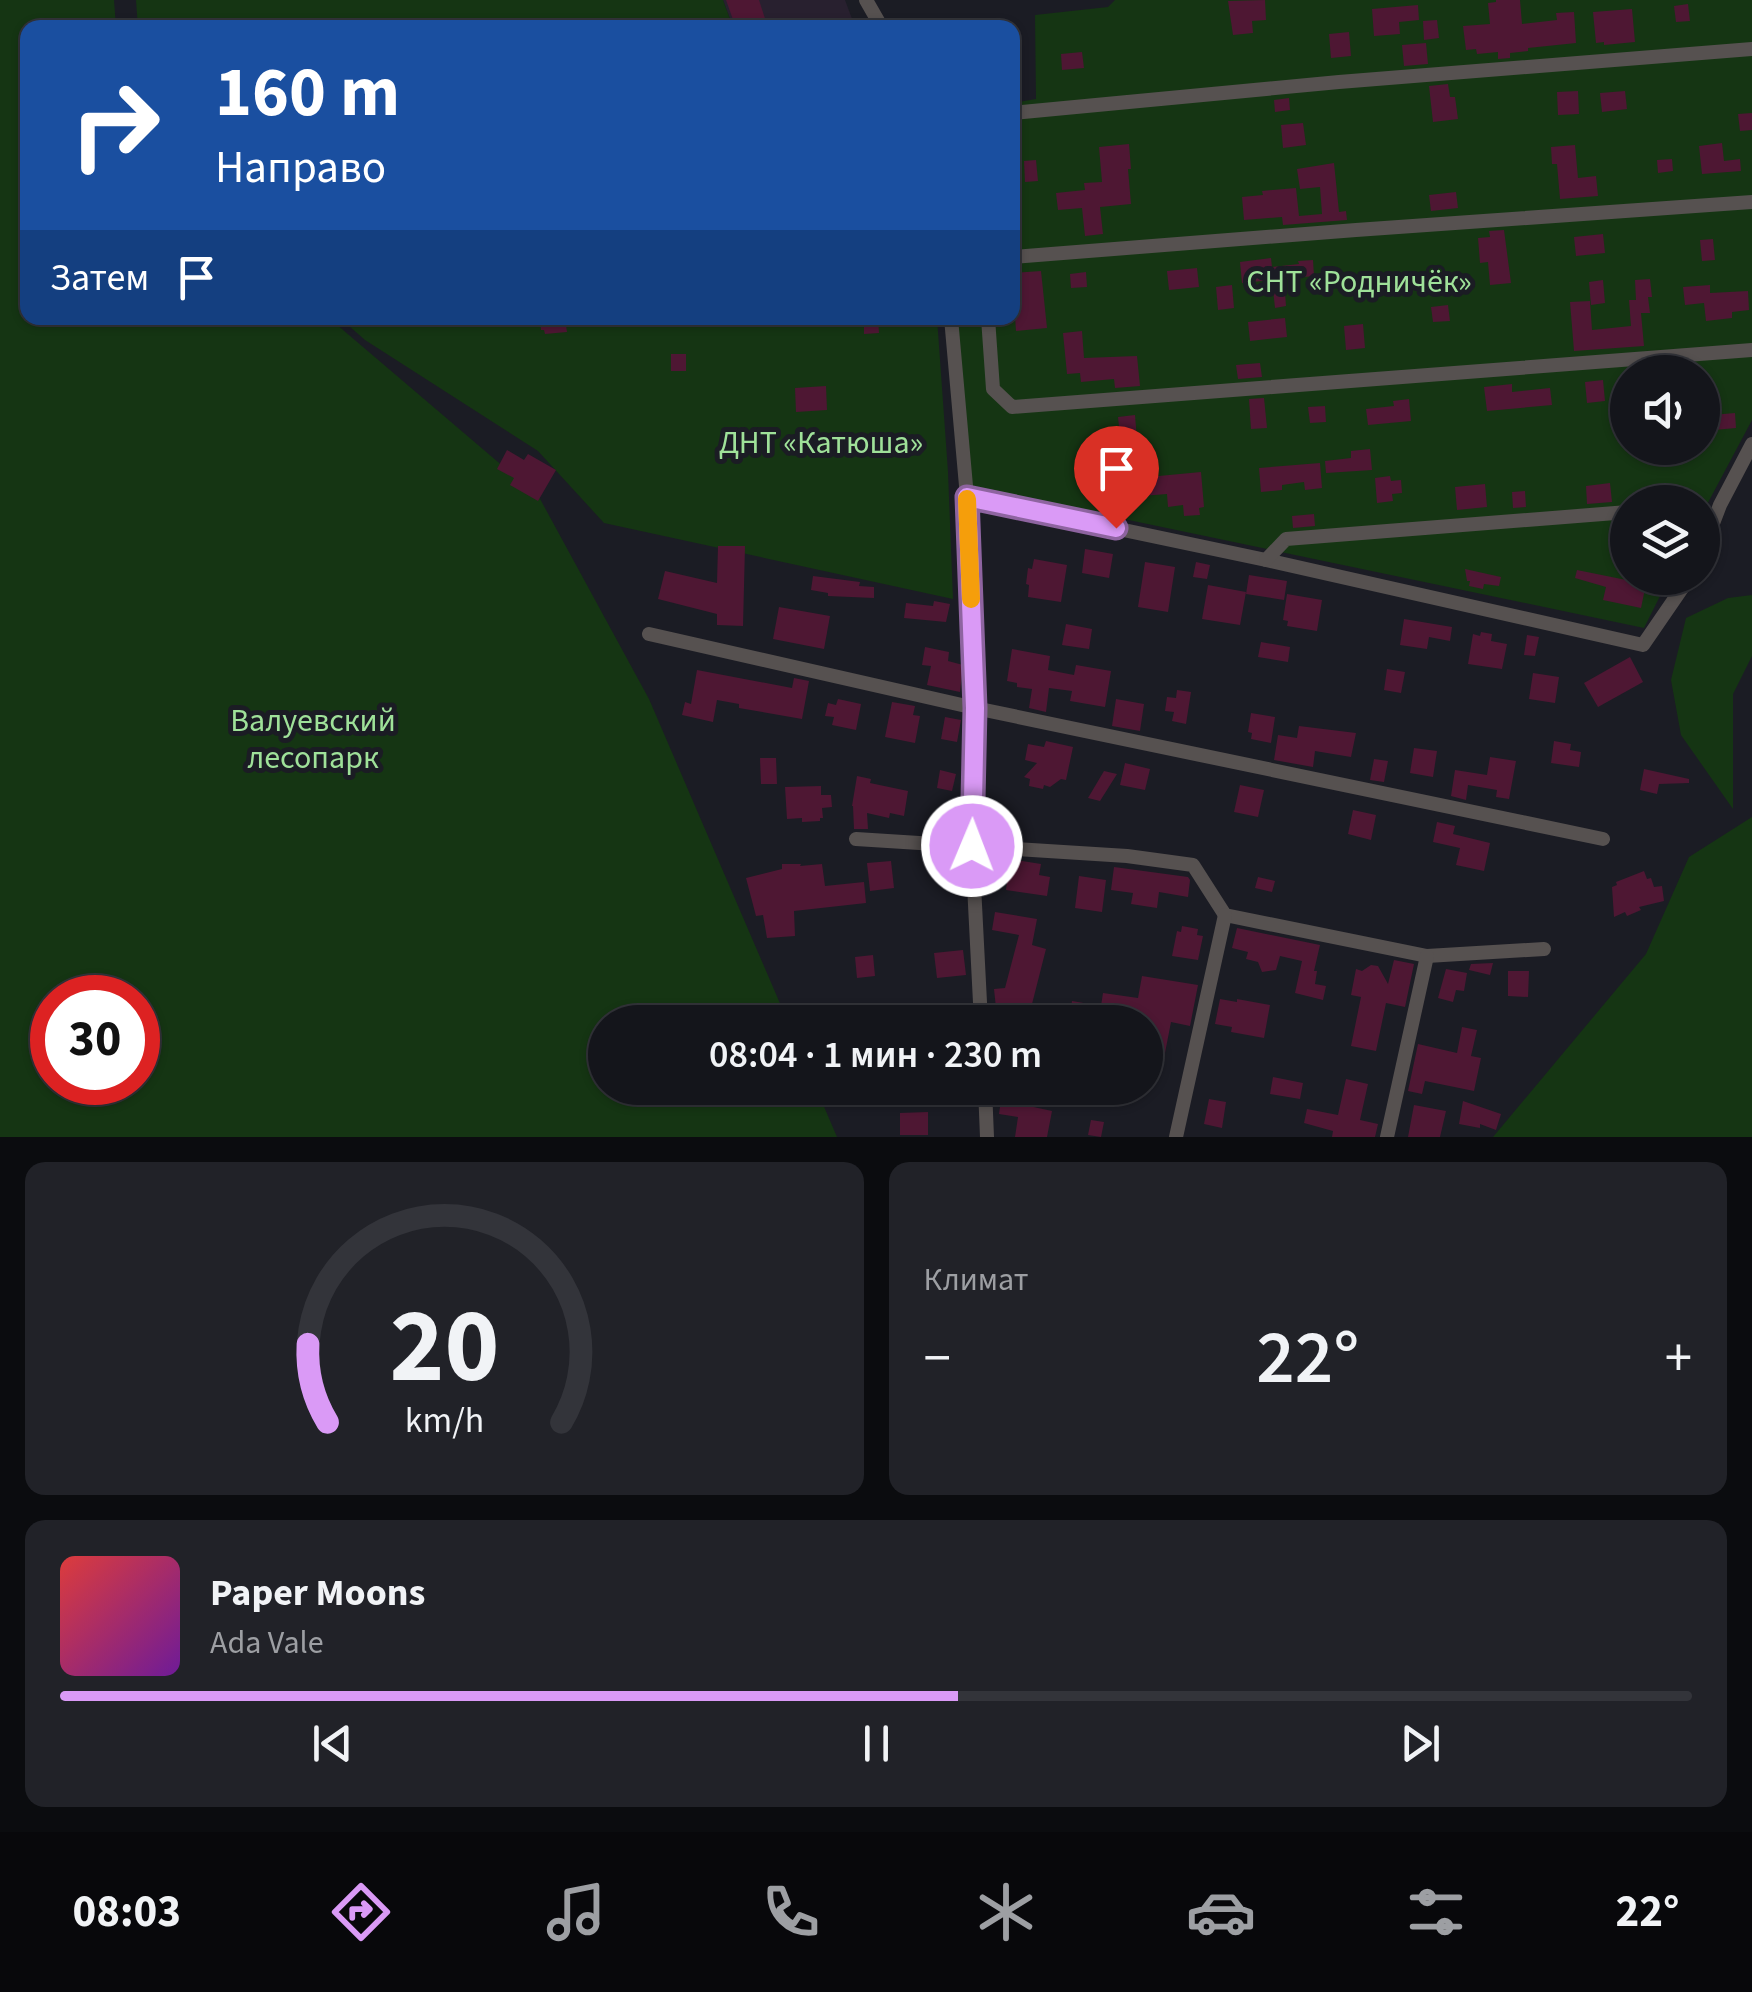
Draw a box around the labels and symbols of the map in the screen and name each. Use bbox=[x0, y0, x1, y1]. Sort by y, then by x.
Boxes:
park label: СНТ «Родничёк» bbox=[1246, 259, 1472, 305]
park label: ДНТ «Катюша» bbox=[719, 420, 923, 466]
pin bbox=[1074, 426, 1159, 529]
park label: Валуевский лесопарк bbox=[230, 698, 396, 781]
position arrow bbox=[920, 794, 1024, 898]
speed limit sign: 30 bbox=[30, 975, 160, 1105]

